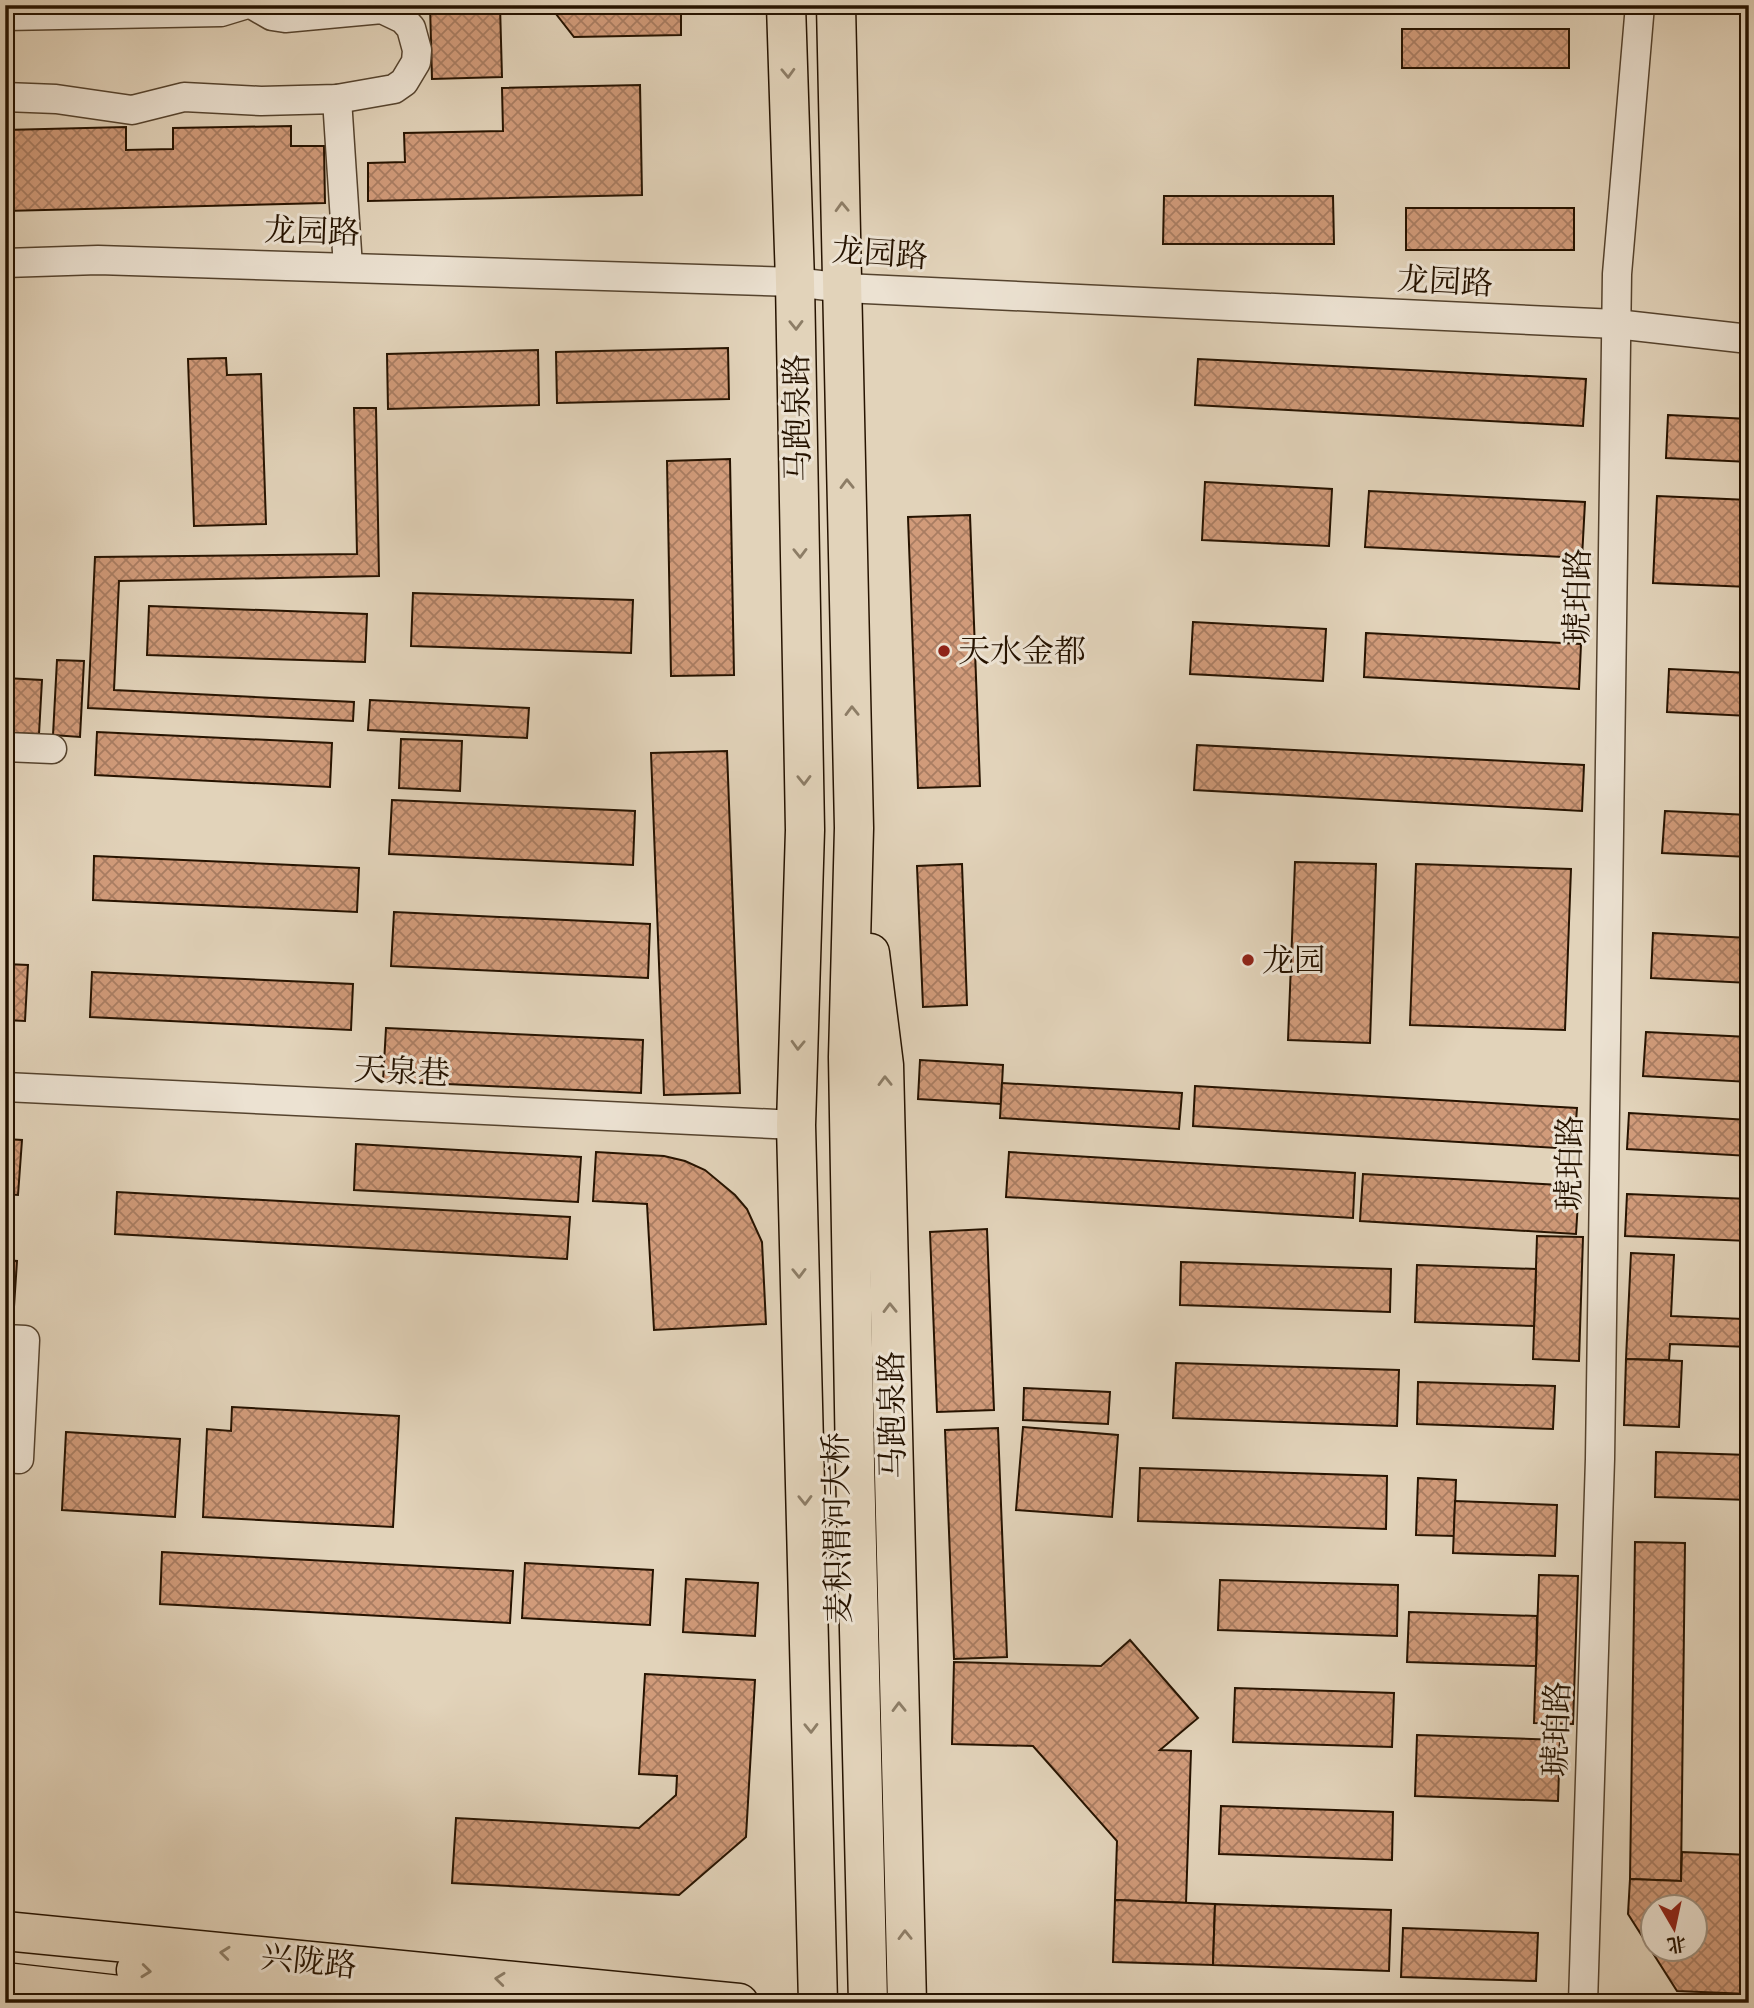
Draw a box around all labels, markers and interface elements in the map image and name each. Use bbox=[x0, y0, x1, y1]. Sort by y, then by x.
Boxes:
one-way arrow bbox=[781, 68, 796, 79]
one-way arrow bbox=[834, 202, 849, 213]
street label: 龙园路 bbox=[263, 208, 361, 254]
street label: 龙园路 bbox=[831, 229, 929, 277]
street label: 龙园路 bbox=[1396, 258, 1494, 304]
one-way arrow bbox=[788, 320, 803, 331]
street label: 马跑泉路 bbox=[775, 354, 819, 482]
one-way arrow bbox=[840, 478, 855, 489]
one-way arrow bbox=[792, 548, 808, 559]
street label: 琥珀路 bbox=[1555, 548, 1599, 644]
place label: 天水金都 bbox=[958, 630, 1086, 672]
marker: 天水金都 bbox=[936, 643, 952, 659]
one-way arrow bbox=[844, 705, 860, 716]
one-way arrow bbox=[796, 776, 812, 786]
place label: 龙园 bbox=[1262, 939, 1326, 981]
marker: 龙园 bbox=[1240, 952, 1256, 968]
one-way arrow bbox=[790, 1041, 806, 1051]
street label: 天泉巷 bbox=[353, 1048, 451, 1094]
one-way arrow bbox=[877, 1075, 892, 1086]
street label: 琥珀路 bbox=[1547, 1115, 1591, 1211]
one-way arrow bbox=[792, 1267, 807, 1278]
one-way arrow bbox=[882, 1302, 898, 1313]
street label: 马跑泉路 bbox=[870, 1351, 914, 1479]
street label: 麦积渭河大桥 bbox=[814, 1432, 860, 1624]
one-way arrow bbox=[797, 1495, 813, 1506]
street label: 琥珀路 bbox=[1533, 1680, 1579, 1778]
one-way arrow bbox=[892, 1701, 907, 1712]
one-way arrow bbox=[803, 1722, 818, 1733]
north arrow bbox=[1638, 1892, 1708, 1962]
one-way arrow bbox=[897, 1929, 913, 1939]
text: 北 bbox=[1665, 1930, 1688, 1958]
street label: 兴陇路 bbox=[259, 1935, 359, 1987]
one-way arrow bbox=[219, 1945, 231, 1960]
one-way arrow bbox=[140, 1964, 152, 1979]
one-way arrow bbox=[494, 1972, 506, 1987]

